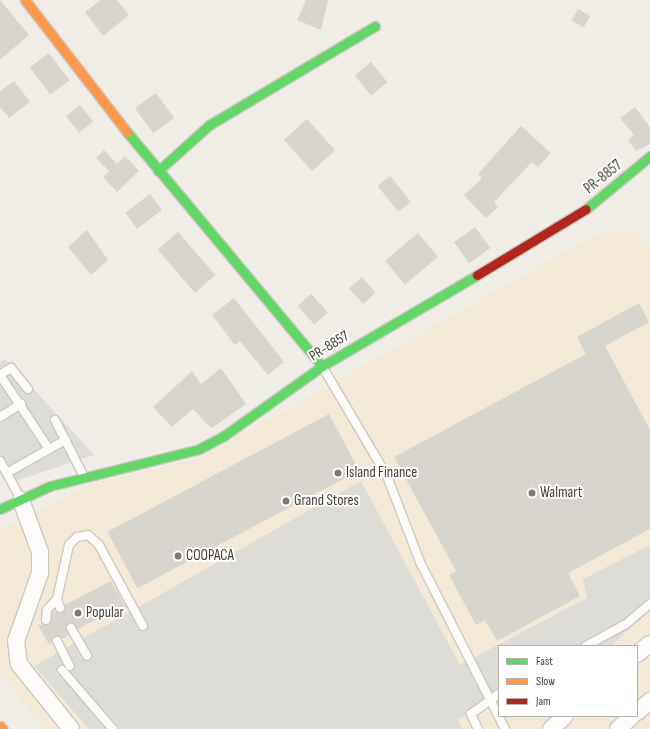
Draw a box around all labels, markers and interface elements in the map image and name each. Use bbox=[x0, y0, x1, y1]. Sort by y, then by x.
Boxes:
street label: PR-8857 bbox=[580, 156, 626, 198]
street label: PR-8857 bbox=[306, 327, 352, 365]
place label: Island Finance bbox=[346, 464, 417, 482]
marker: Island Finance bbox=[333, 468, 343, 478]
place label: Walmart bbox=[540, 484, 582, 502]
marker: Walmart bbox=[527, 488, 537, 498]
place label: Grand Stores bbox=[294, 492, 359, 510]
marker: Grand Stores bbox=[281, 496, 291, 506]
place label: COOPACA bbox=[186, 547, 234, 565]
marker: COOPACA bbox=[173, 551, 183, 561]
place label: Popular bbox=[86, 604, 124, 622]
marker: Popular bbox=[73, 608, 83, 618]
legend bbox=[498, 645, 638, 717]
text: Fast bbox=[536, 654, 553, 669]
text: Slow bbox=[536, 674, 555, 689]
text: Jam bbox=[536, 694, 551, 709]

